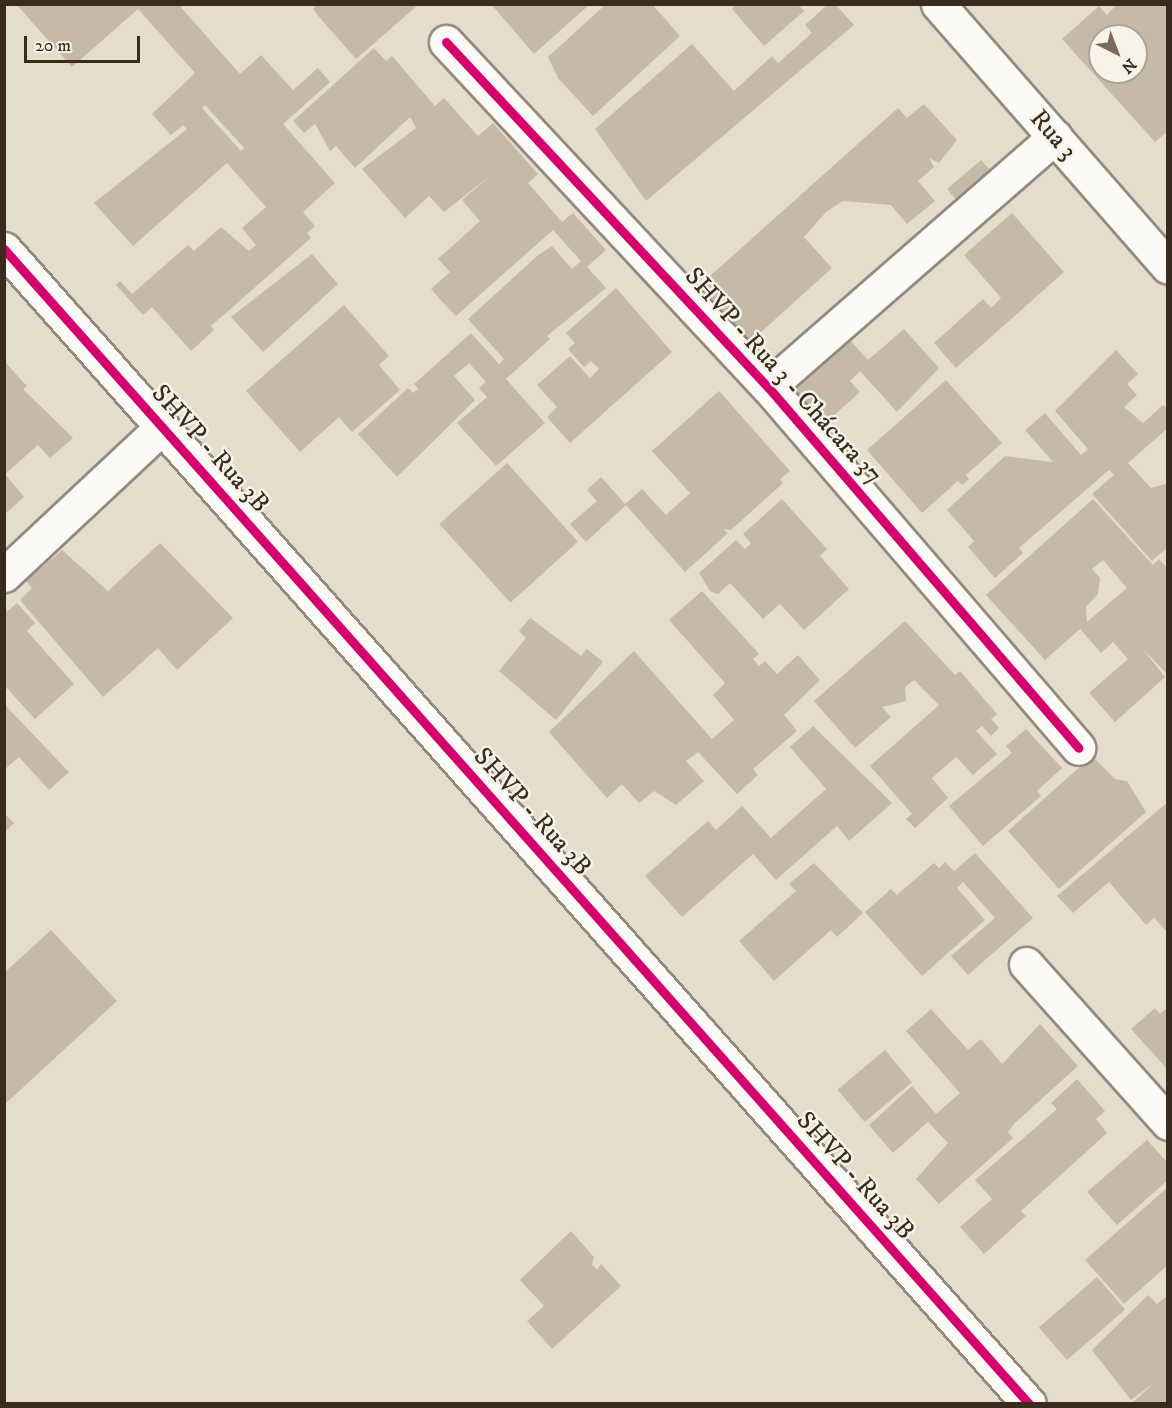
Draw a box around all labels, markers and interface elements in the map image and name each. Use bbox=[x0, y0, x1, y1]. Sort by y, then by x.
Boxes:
scale bar bbox=[27, 24, 142, 62]
north arrow bbox=[1088, 24, 1148, 84]
text: 20 m bbox=[35, 35, 71, 57]
text: N bbox=[1117, 54, 1140, 78]
street label: Rua 3 bbox=[1023, 104, 1083, 166]
street label: SHVP - Rua 3 - Chácara 37 bbox=[678, 261, 888, 491]
street label: SHVP - Rua 3B bbox=[144, 379, 276, 519]
street label: SHVP - Rua 3B bbox=[466, 742, 598, 882]
street label: SHVP - Rua 3B bbox=[789, 1106, 921, 1246]

